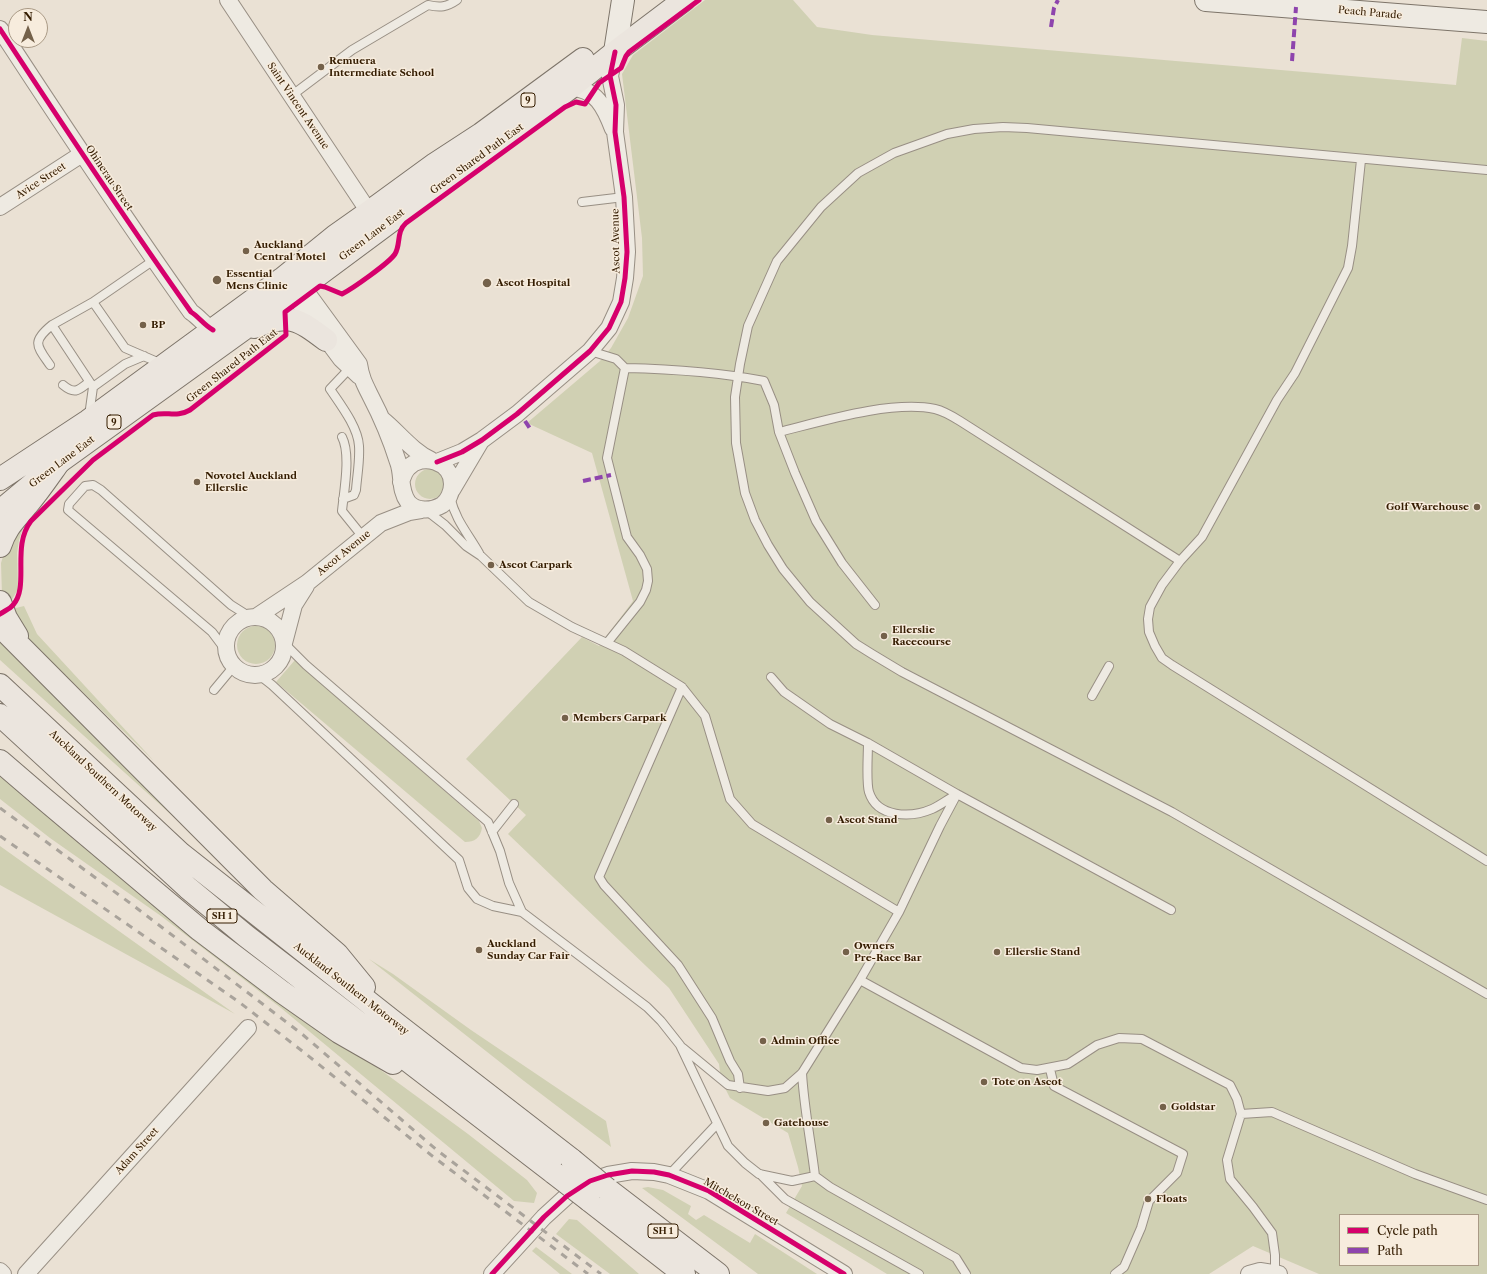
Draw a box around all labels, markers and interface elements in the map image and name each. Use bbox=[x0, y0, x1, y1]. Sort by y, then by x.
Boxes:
street label: Peach Parade bbox=[1337, 4, 1403, 22]
north arrow bbox=[8, 8, 48, 48]
text: N bbox=[23, 10, 33, 24]
place label: Remuera Intermediate School bbox=[329, 55, 434, 78]
street label: Saint Vincent Avenue bbox=[264, 60, 332, 152]
marker: Remuera Intermediate School bbox=[316, 62, 326, 72]
road number: 9 bbox=[521, 93, 535, 107]
street label: Green Shared Path East bbox=[428, 121, 526, 197]
street label: Ohinerau Street bbox=[83, 143, 135, 213]
street label: Avice Street bbox=[14, 160, 68, 202]
street label: Green Lane East bbox=[337, 207, 407, 263]
street label: Ascot Avenue bbox=[609, 208, 623, 274]
place label: Auckland Central Motel bbox=[254, 239, 326, 262]
marker: Auckland Central Motel bbox=[241, 246, 251, 256]
place label: Essential Mens Clinic bbox=[226, 268, 287, 292]
marker: Essential Mens Clinic bbox=[211, 274, 223, 286]
marker: Ascot Hospital bbox=[481, 277, 493, 289]
place label: Ascot Hospital bbox=[496, 277, 570, 289]
place label: BP bbox=[151, 319, 165, 331]
marker: BP bbox=[138, 320, 148, 330]
street label: Green Shared Path East bbox=[184, 327, 280, 405]
road number: 9 bbox=[107, 415, 121, 429]
street label: Green Lane East bbox=[27, 434, 97, 490]
place label: Novotel Auckland Ellerslie bbox=[205, 470, 297, 494]
marker: Novotel Auckland Ellerslie bbox=[192, 477, 202, 487]
place label: Golf Warehouse bbox=[1386, 501, 1469, 513]
marker: Golf Warehouse bbox=[1472, 502, 1482, 512]
street label: Ascot Avenue bbox=[315, 528, 373, 578]
place label: Ascot Carpark bbox=[499, 559, 572, 571]
marker: Ascot Carpark bbox=[486, 560, 496, 570]
place label: Ellerslie Racecourse bbox=[892, 624, 951, 648]
marker: Ellerslie Racecourse bbox=[879, 631, 889, 641]
place label: Members Carpark bbox=[573, 712, 667, 724]
marker: Members Carpark bbox=[560, 713, 570, 723]
street label: Auckland Southern Motorway bbox=[47, 728, 159, 834]
place label: Ascot Stand bbox=[837, 814, 897, 826]
marker: Ascot Stand bbox=[824, 815, 834, 825]
road number: SH 1 bbox=[207, 909, 237, 923]
place label: Auckland Sunday Car Fair bbox=[487, 938, 570, 962]
street label: Auckland Southern Motorway bbox=[291, 940, 411, 1038]
place label: Owners Pre-Race Bar bbox=[854, 940, 922, 964]
marker: Auckland Sunday Car Fair bbox=[474, 945, 484, 955]
place label: Ellerslie Stand bbox=[1005, 946, 1080, 958]
marker: Owners Pre-Race Bar bbox=[841, 947, 851, 957]
marker: Ellerslie Stand bbox=[992, 947, 1002, 957]
place label: Admin Office bbox=[771, 1035, 839, 1047]
marker: Admin Office bbox=[758, 1036, 768, 1046]
place label: Tote on Ascot bbox=[992, 1076, 1062, 1088]
marker: Tote on Ascot bbox=[979, 1077, 989, 1087]
place label: Goldstar bbox=[1171, 1101, 1215, 1113]
marker: Goldstar bbox=[1158, 1102, 1168, 1112]
place label: Gatehouse bbox=[774, 1117, 829, 1129]
marker: Gatehouse bbox=[761, 1118, 771, 1128]
street label: Adam Street bbox=[113, 1125, 161, 1177]
street label: Mitchelson Street bbox=[701, 1176, 781, 1228]
place label: Floats bbox=[1156, 1193, 1187, 1205]
marker: Floats bbox=[1143, 1194, 1153, 1204]
legend bbox=[1339, 1214, 1479, 1266]
text: Cycle path bbox=[1377, 1223, 1438, 1238]
road number: SH 1 bbox=[648, 1224, 678, 1238]
text: Path bbox=[1377, 1243, 1403, 1258]

